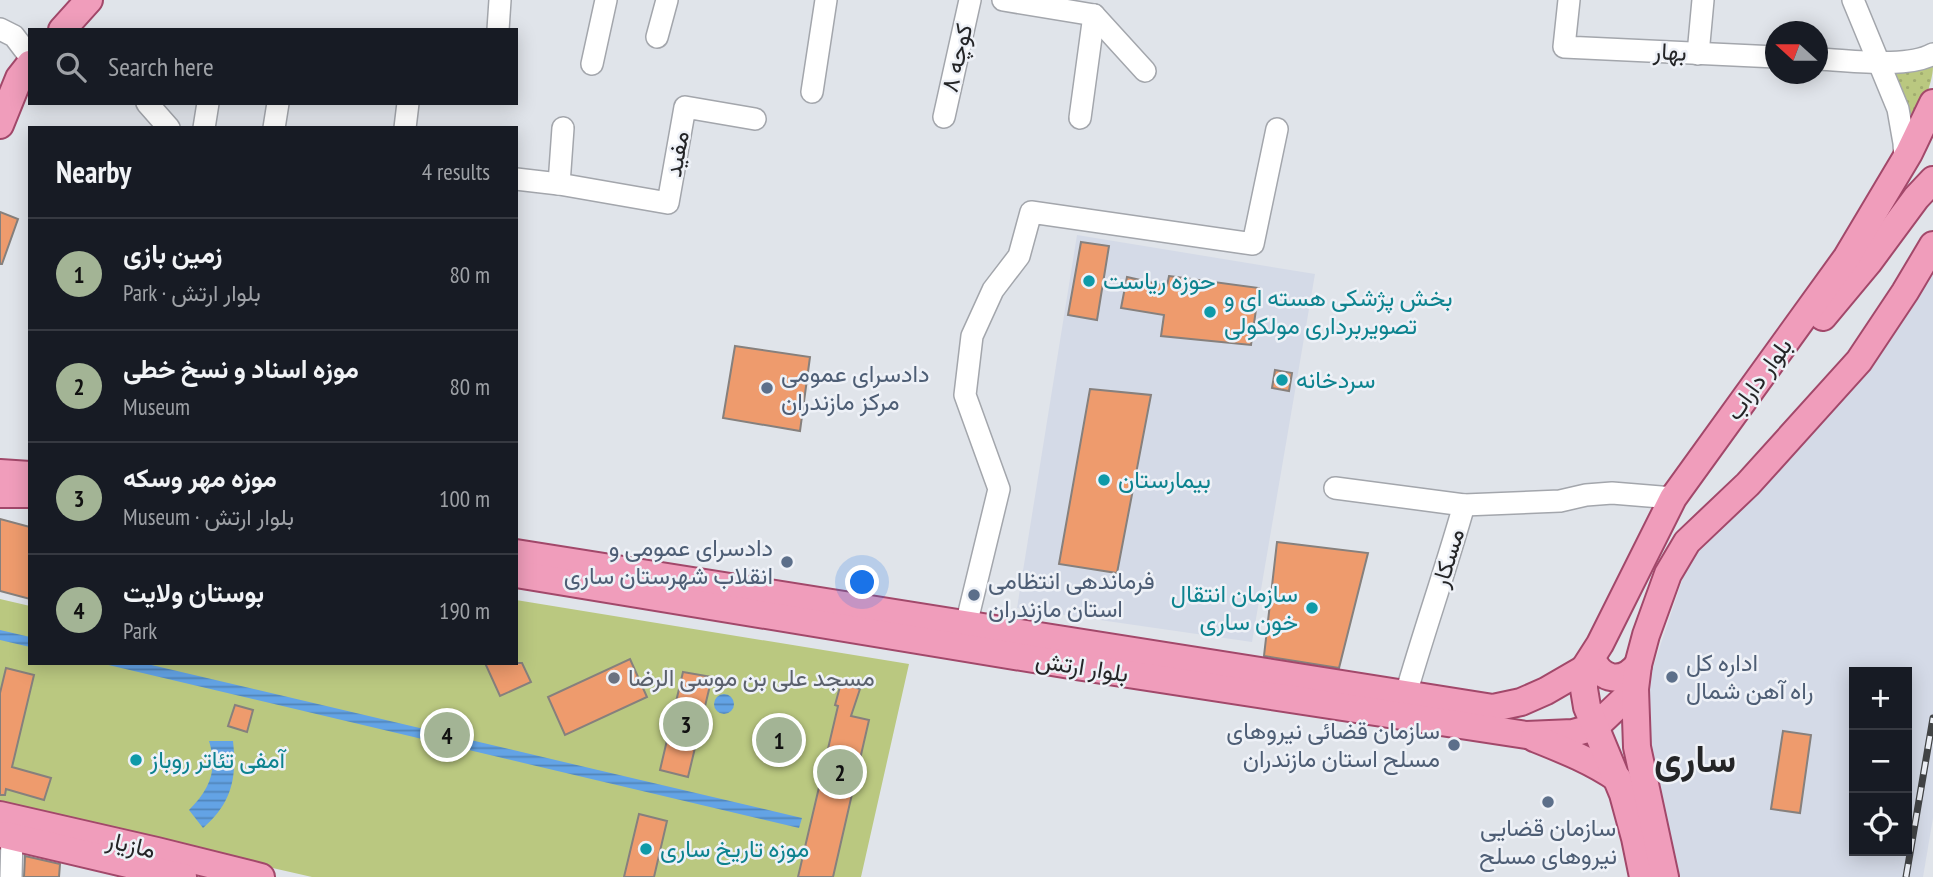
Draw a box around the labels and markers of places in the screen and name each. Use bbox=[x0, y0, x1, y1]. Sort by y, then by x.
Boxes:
place label: حوزه ریاست bbox=[1103, 265, 1216, 296]
marker: حوزه ریاست bbox=[1081, 273, 1097, 289]
place label: بخش پژشکی هسته ای و تصویربرداری مولکولی bbox=[1224, 282, 1453, 341]
marker: بخش پژشکی هسته ای و تصویربرداری مولکولی bbox=[1202, 304, 1218, 320]
place label: دادسرای عمومی مرکز مازندران bbox=[781, 358, 929, 417]
place label: سردخانه bbox=[1296, 364, 1375, 395]
marker: سردخانه bbox=[1274, 372, 1290, 388]
marker: دادسرای عمومی مرکز مازندران bbox=[759, 380, 775, 396]
place label: بیمارستان bbox=[1118, 464, 1211, 495]
marker: بیمارستان bbox=[1096, 472, 1112, 488]
place label: دادسرای عمومی و انقلاب شهرستان ساری bbox=[564, 532, 773, 591]
marker: دادسرای عمومی و انقلاب شهرستان ساری bbox=[779, 554, 795, 570]
place label: فرماندهی انتظامی استان مازندران bbox=[988, 565, 1155, 624]
place label: سازمان انتقال خون ساری bbox=[1171, 578, 1298, 637]
marker: فرماندهی انتظامی استان مازندران bbox=[966, 587, 982, 603]
marker: سازمان انتقال خون ساری bbox=[1304, 600, 1320, 616]
place label: اداره کل راه آهن شمال bbox=[1686, 647, 1813, 706]
place label: مسجد علی بن موسی الرضا bbox=[628, 662, 875, 693]
marker: اداره کل راه آهن شمال bbox=[1664, 669, 1680, 685]
marker: مسجد علی بن موسی الرضا bbox=[606, 670, 622, 686]
pin: 3 bbox=[663, 698, 709, 750]
pin: 4 bbox=[424, 709, 470, 761]
pin: 1 bbox=[756, 714, 802, 766]
place label: سازمان قضائی نیروهای مسلح استان مازندران bbox=[1226, 715, 1440, 776]
marker: سازمان قضائی نیروهای مسلح استان مازندران bbox=[1446, 737, 1462, 753]
place label: آمفی تئاتر روباز bbox=[149, 744, 287, 775]
pin: 2 bbox=[817, 746, 863, 798]
marker: آمفی تئاتر روباز bbox=[128, 752, 144, 768]
marker: سازمان قضایی نیروهای مسلح bbox=[1540, 794, 1556, 810]
place label: سازمان قضایی نیروهای مسلح bbox=[1479, 812, 1617, 873]
place label: موزه تاریخ ساری bbox=[660, 833, 809, 866]
marker: موزه تاریخ ساری bbox=[638, 841, 654, 857]

